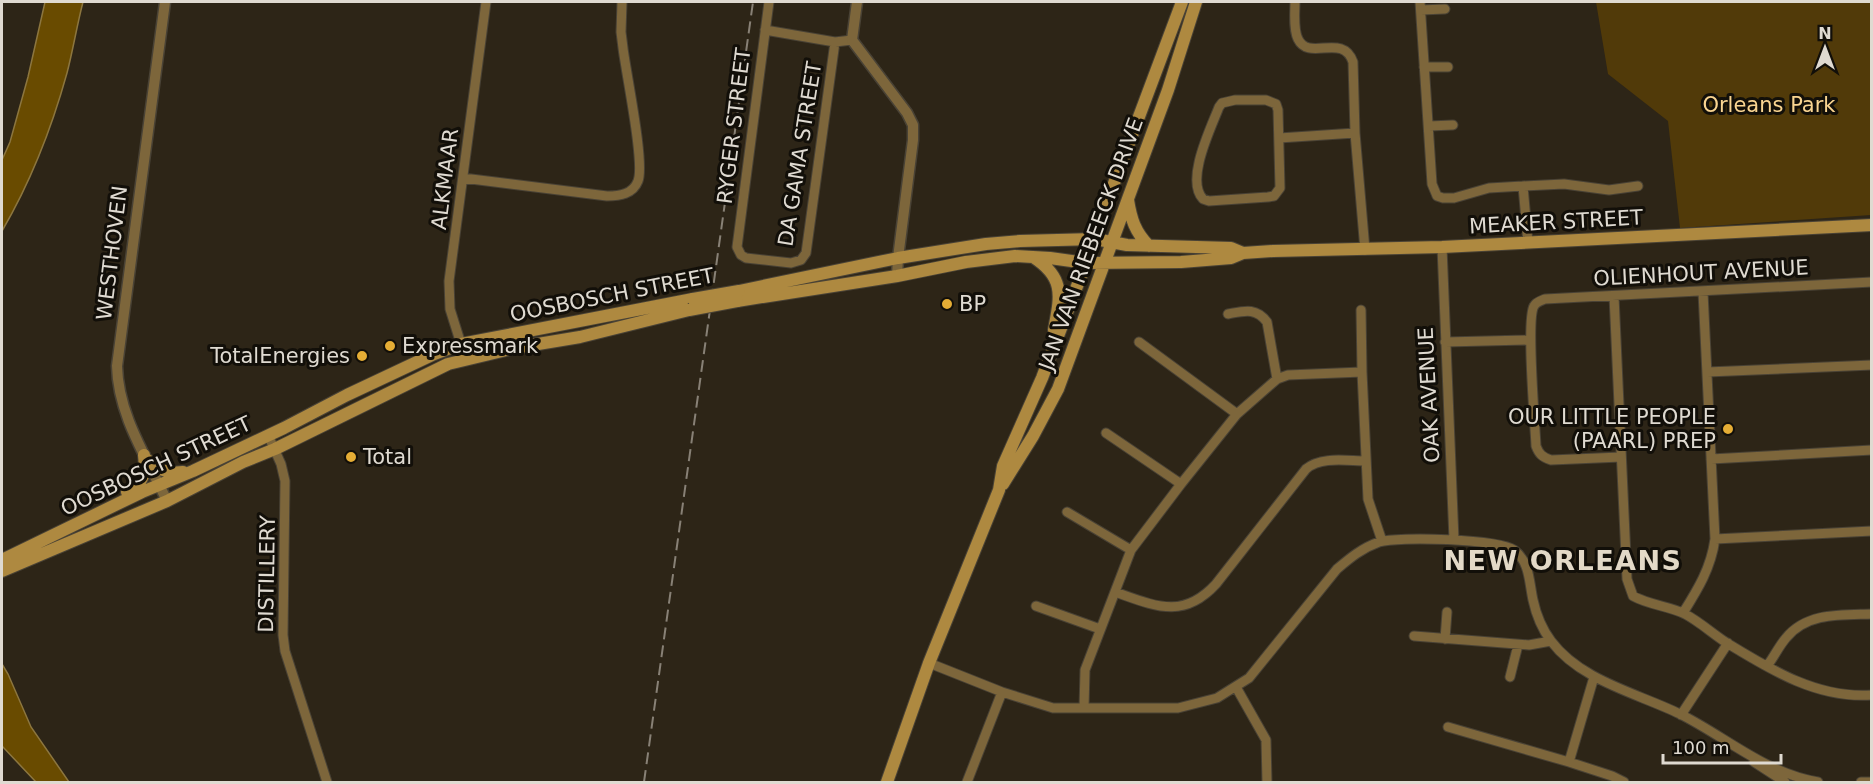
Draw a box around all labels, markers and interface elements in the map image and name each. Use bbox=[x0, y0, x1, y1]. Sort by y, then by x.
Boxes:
north arrow bbox=[1795, 18, 1855, 78]
text: N bbox=[1818, 24, 1832, 43]
street label: RYGER STREET bbox=[713, 46, 755, 205]
street label: DA GAMA STREET bbox=[774, 60, 826, 248]
park label: Orleans Park bbox=[1702, 93, 1836, 117]
street label: JAN VAN RIEBEECK DRIVE bbox=[1033, 114, 1148, 375]
street label: ALKMAAR bbox=[427, 127, 463, 231]
street label: WESTHOVEN bbox=[92, 184, 132, 322]
street label: MEAKER STREET bbox=[1468, 205, 1644, 239]
street label: OLIENHOUT AVENUE bbox=[1593, 255, 1809, 291]
street label: OOSBOSCH STREET bbox=[508, 263, 716, 327]
place label: BP bbox=[959, 292, 986, 316]
marker: BP bbox=[940, 297, 954, 311]
street label: OAK AVENUE bbox=[1413, 326, 1445, 464]
place label: Expressmark bbox=[402, 334, 539, 358]
marker: Expressmark bbox=[383, 339, 397, 353]
place label: TotalEnergies bbox=[209, 344, 350, 368]
marker: TotalEnergies bbox=[355, 349, 369, 363]
place label: OUR LITTLE PEOPLE (PAARL) PREP bbox=[1508, 405, 1716, 453]
street label: OOSBOSCH STREET bbox=[57, 411, 255, 521]
marker: OUR LITTLE PEOPLE (PAARL) PREP bbox=[1721, 422, 1735, 436]
place label: Total bbox=[362, 445, 412, 469]
marker: Total bbox=[344, 450, 358, 464]
street label: DISTILLERY bbox=[254, 515, 280, 633]
district label: NEW ORLEANS bbox=[1443, 545, 1683, 576]
scale bar bbox=[1663, 727, 1782, 765]
text: 100 m bbox=[1672, 737, 1730, 758]

